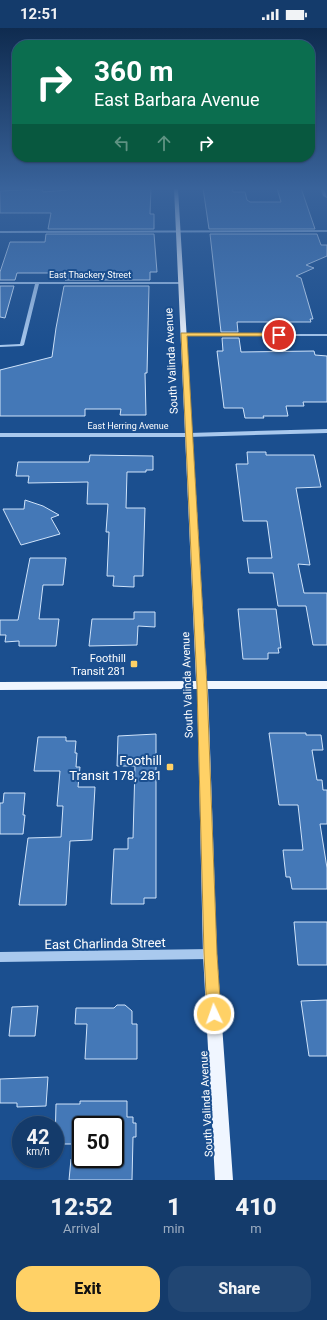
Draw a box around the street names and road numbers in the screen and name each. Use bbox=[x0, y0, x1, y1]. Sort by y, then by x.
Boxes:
street label: East Thackery Street bbox=[49, 270, 131, 280]
street label: South Valinda Avenue bbox=[162, 307, 181, 414]
street label: East Herring Avenue bbox=[88, 421, 169, 431]
street label: South Valinda Avenue bbox=[179, 631, 196, 738]
street label: East Charlinda Street bbox=[44, 935, 166, 952]
street label: South Valinda Avenue bbox=[197, 1050, 216, 1157]

